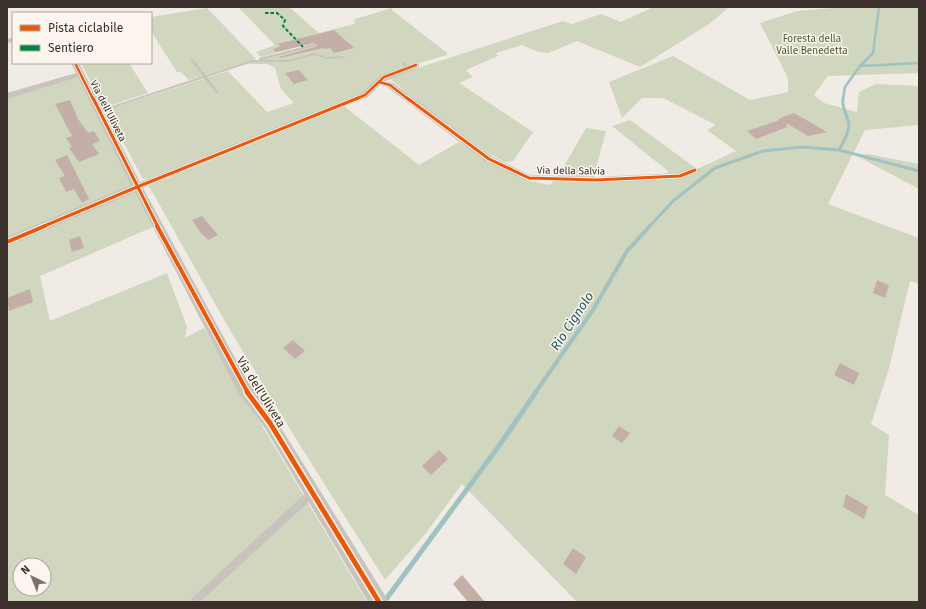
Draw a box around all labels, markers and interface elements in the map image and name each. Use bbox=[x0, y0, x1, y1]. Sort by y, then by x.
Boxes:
legend bbox=[12, 12, 152, 64]
text: Pista ciclabile bbox=[48, 21, 123, 35]
park label: Foresta della Valle Benedetta bbox=[776, 33, 848, 57]
text: Sentiero bbox=[48, 41, 94, 55]
street label: Via dell'Uliveta bbox=[87, 78, 129, 144]
street label: Via della Salvia bbox=[537, 164, 605, 178]
water label: Rio Cignolo bbox=[547, 289, 597, 353]
street label: Via dell'Uliveta bbox=[234, 354, 288, 430]
north arrow bbox=[12, 557, 52, 597]
text: N bbox=[18, 563, 33, 577]

